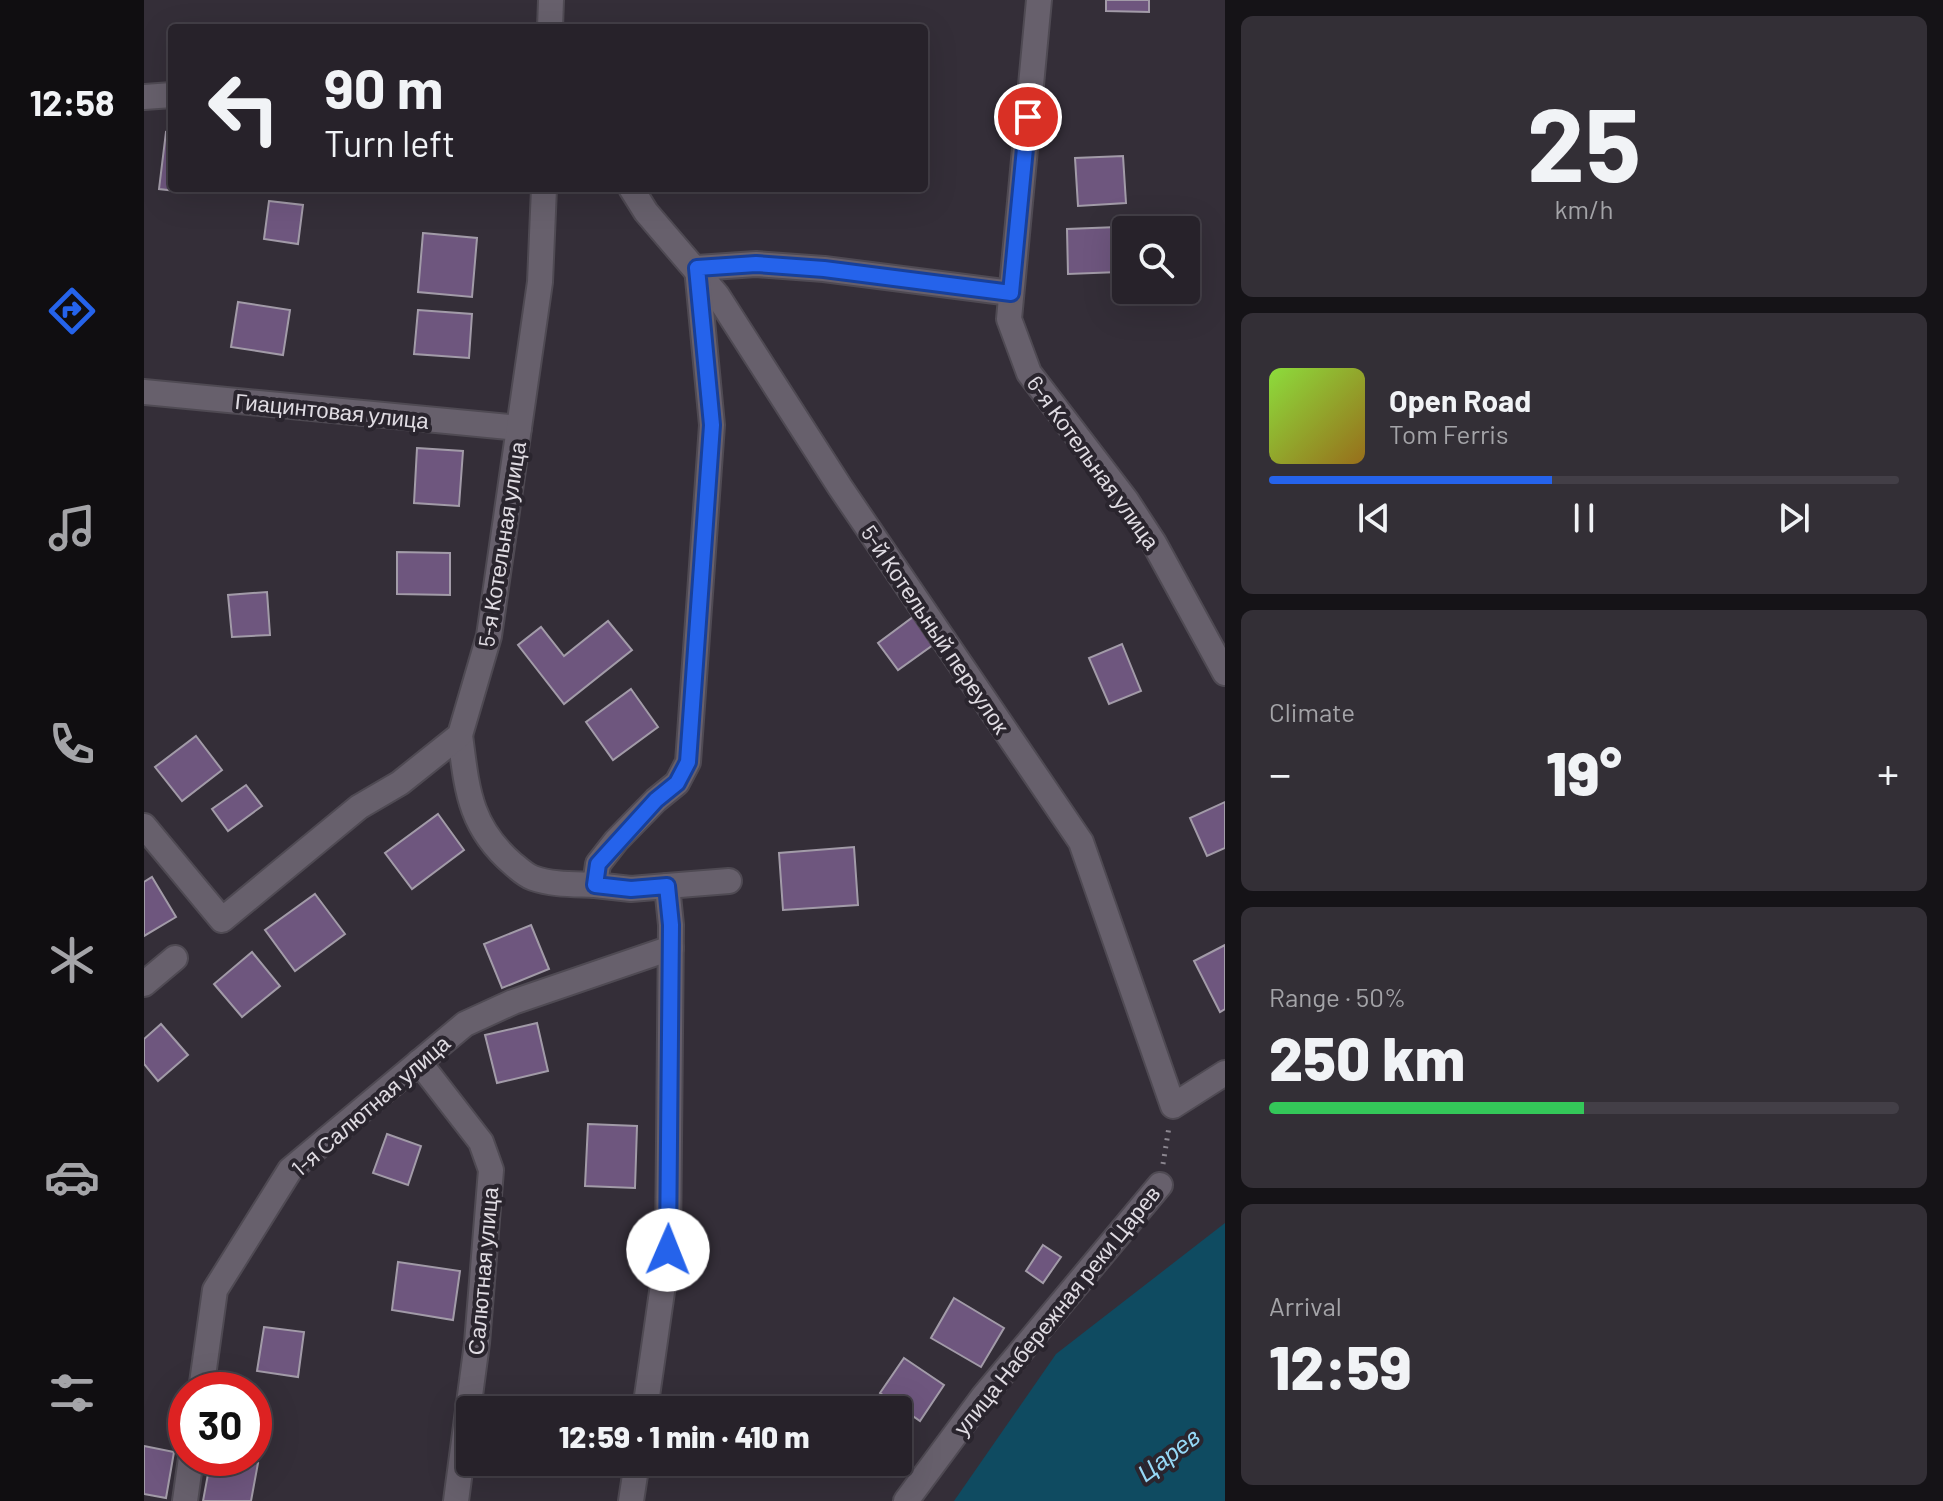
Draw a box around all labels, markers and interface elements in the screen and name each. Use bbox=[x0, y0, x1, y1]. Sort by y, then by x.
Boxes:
text: 90 m bbox=[324, 53, 444, 120]
icon: left bbox=[192, 56, 296, 160]
text: 25 bbox=[1527, 78, 1641, 203]
text: 12:58 bbox=[30, 80, 114, 123]
pin bbox=[994, 83, 1062, 151]
icon: arrive bbox=[1006, 95, 1050, 139]
text: Turn left bbox=[324, 121, 455, 164]
text: km/h bbox=[1555, 193, 1613, 224]
map controls bbox=[1112, 216, 1200, 304]
button: search bbox=[1112, 216, 1200, 304]
icon: directions bbox=[44, 283, 100, 339]
street label: 6-я Котельная улица bbox=[1022, 370, 1166, 555]
text: Open Road bbox=[1389, 382, 1531, 418]
street label: Гиацинтовая улица bbox=[234, 387, 431, 434]
text: Tom Ferris bbox=[1389, 418, 1509, 449]
street label: 5-я Котельная улица bbox=[472, 439, 531, 649]
icon: previous bbox=[1352, 496, 1396, 540]
icon: pause bbox=[1562, 496, 1606, 540]
icon: next bbox=[1772, 496, 1816, 540]
icon: music bbox=[44, 500, 100, 556]
street label: 5-й Котельный переулок bbox=[856, 520, 1016, 739]
text: Climate bbox=[1269, 696, 1355, 727]
icon: phone bbox=[44, 716, 100, 772]
text: 19° bbox=[1546, 736, 1622, 808]
text: − bbox=[1269, 746, 1291, 799]
text: + bbox=[1877, 746, 1899, 799]
icon: climate bbox=[44, 932, 100, 988]
text: Range · 50% bbox=[1269, 981, 1406, 1012]
text: 250 km bbox=[1269, 1021, 1465, 1093]
street label: 1-я Салютная улица bbox=[286, 1029, 456, 1182]
icon: car bbox=[44, 1149, 100, 1205]
street label: улица Набережная реки Царев bbox=[947, 1180, 1165, 1441]
street label: Салютная улица bbox=[462, 1185, 503, 1356]
position arrow bbox=[626, 1208, 710, 1292]
text: Arrival bbox=[1269, 1290, 1342, 1321]
text: 12:59 bbox=[1269, 1330, 1412, 1402]
icon: filters bbox=[44, 1365, 100, 1421]
speed limit sign: 30 bbox=[168, 1372, 272, 1476]
text: 12:59 · 1 min · 410 m bbox=[559, 1418, 809, 1454]
water label: Царев bbox=[1131, 1421, 1205, 1487]

